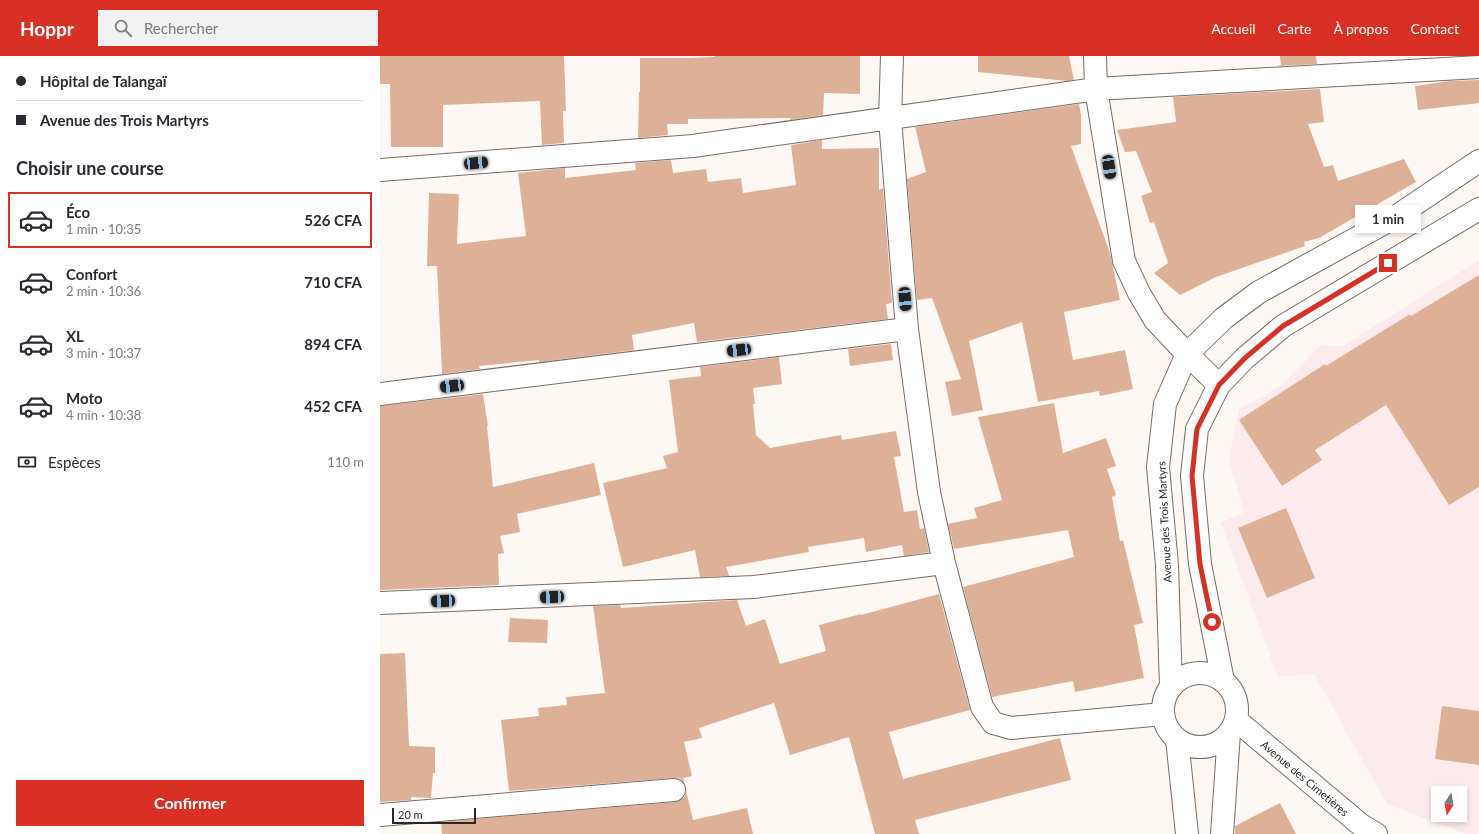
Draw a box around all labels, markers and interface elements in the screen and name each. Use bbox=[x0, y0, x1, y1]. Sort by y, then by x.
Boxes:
search box bbox=[98, 10, 378, 46]
text: Hoppr bbox=[20, 17, 74, 40]
icon: search bbox=[112, 17, 134, 39]
text: Rechercher bbox=[144, 19, 218, 37]
text: Accueil bbox=[1211, 20, 1256, 37]
text: Carte bbox=[1278, 20, 1311, 37]
text: À propos bbox=[1333, 20, 1388, 37]
text: Contact bbox=[1410, 20, 1459, 37]
text: Hôpital de Talangaï bbox=[40, 72, 167, 90]
text: Avenue des Trois Martyrs bbox=[40, 111, 209, 129]
car bbox=[1101, 154, 1117, 180]
car bbox=[464, 156, 488, 170]
text: Choisir une course bbox=[16, 157, 164, 179]
icon: car bbox=[18, 202, 54, 238]
text: Éco bbox=[66, 203, 90, 221]
callout: 1 min bbox=[1355, 205, 1421, 233]
text: 526 CFA bbox=[304, 211, 362, 229]
text: 1 min bbox=[1372, 211, 1404, 227]
text: 1 min · 10:35 bbox=[66, 221, 141, 237]
route end bbox=[1379, 254, 1397, 272]
icon: car bbox=[18, 264, 54, 300]
text: Confort bbox=[66, 265, 118, 283]
text: 710 CFA bbox=[304, 273, 362, 291]
text: 2 min · 10:36 bbox=[66, 283, 141, 299]
car bbox=[898, 287, 912, 311]
icon: car bbox=[18, 326, 54, 362]
text: XL bbox=[66, 327, 84, 345]
text: 894 CFA bbox=[304, 335, 362, 353]
car bbox=[726, 343, 752, 357]
text: 3 min · 10:37 bbox=[66, 345, 141, 361]
car bbox=[439, 379, 465, 393]
icon: car bbox=[18, 388, 54, 424]
text: Moto bbox=[66, 389, 103, 407]
text: 452 CFA bbox=[304, 397, 362, 415]
text: 4 min · 10:38 bbox=[66, 407, 141, 423]
icon: cash bbox=[16, 451, 38, 473]
text: Espèces bbox=[48, 453, 101, 471]
text: 110 m bbox=[327, 454, 364, 470]
street label: Avenue des Trois Martyrs bbox=[1154, 461, 1174, 583]
car bbox=[540, 591, 564, 603]
car bbox=[431, 595, 455, 607]
route start bbox=[1203, 613, 1221, 631]
street label: Avenue des Cimetières bbox=[1258, 737, 1352, 819]
button: Confirmer bbox=[16, 780, 364, 826]
north arrow bbox=[1431, 786, 1467, 822]
map controls bbox=[1431, 786, 1467, 822]
scale bar bbox=[392, 806, 476, 825]
text: 20 m bbox=[398, 808, 423, 821]

